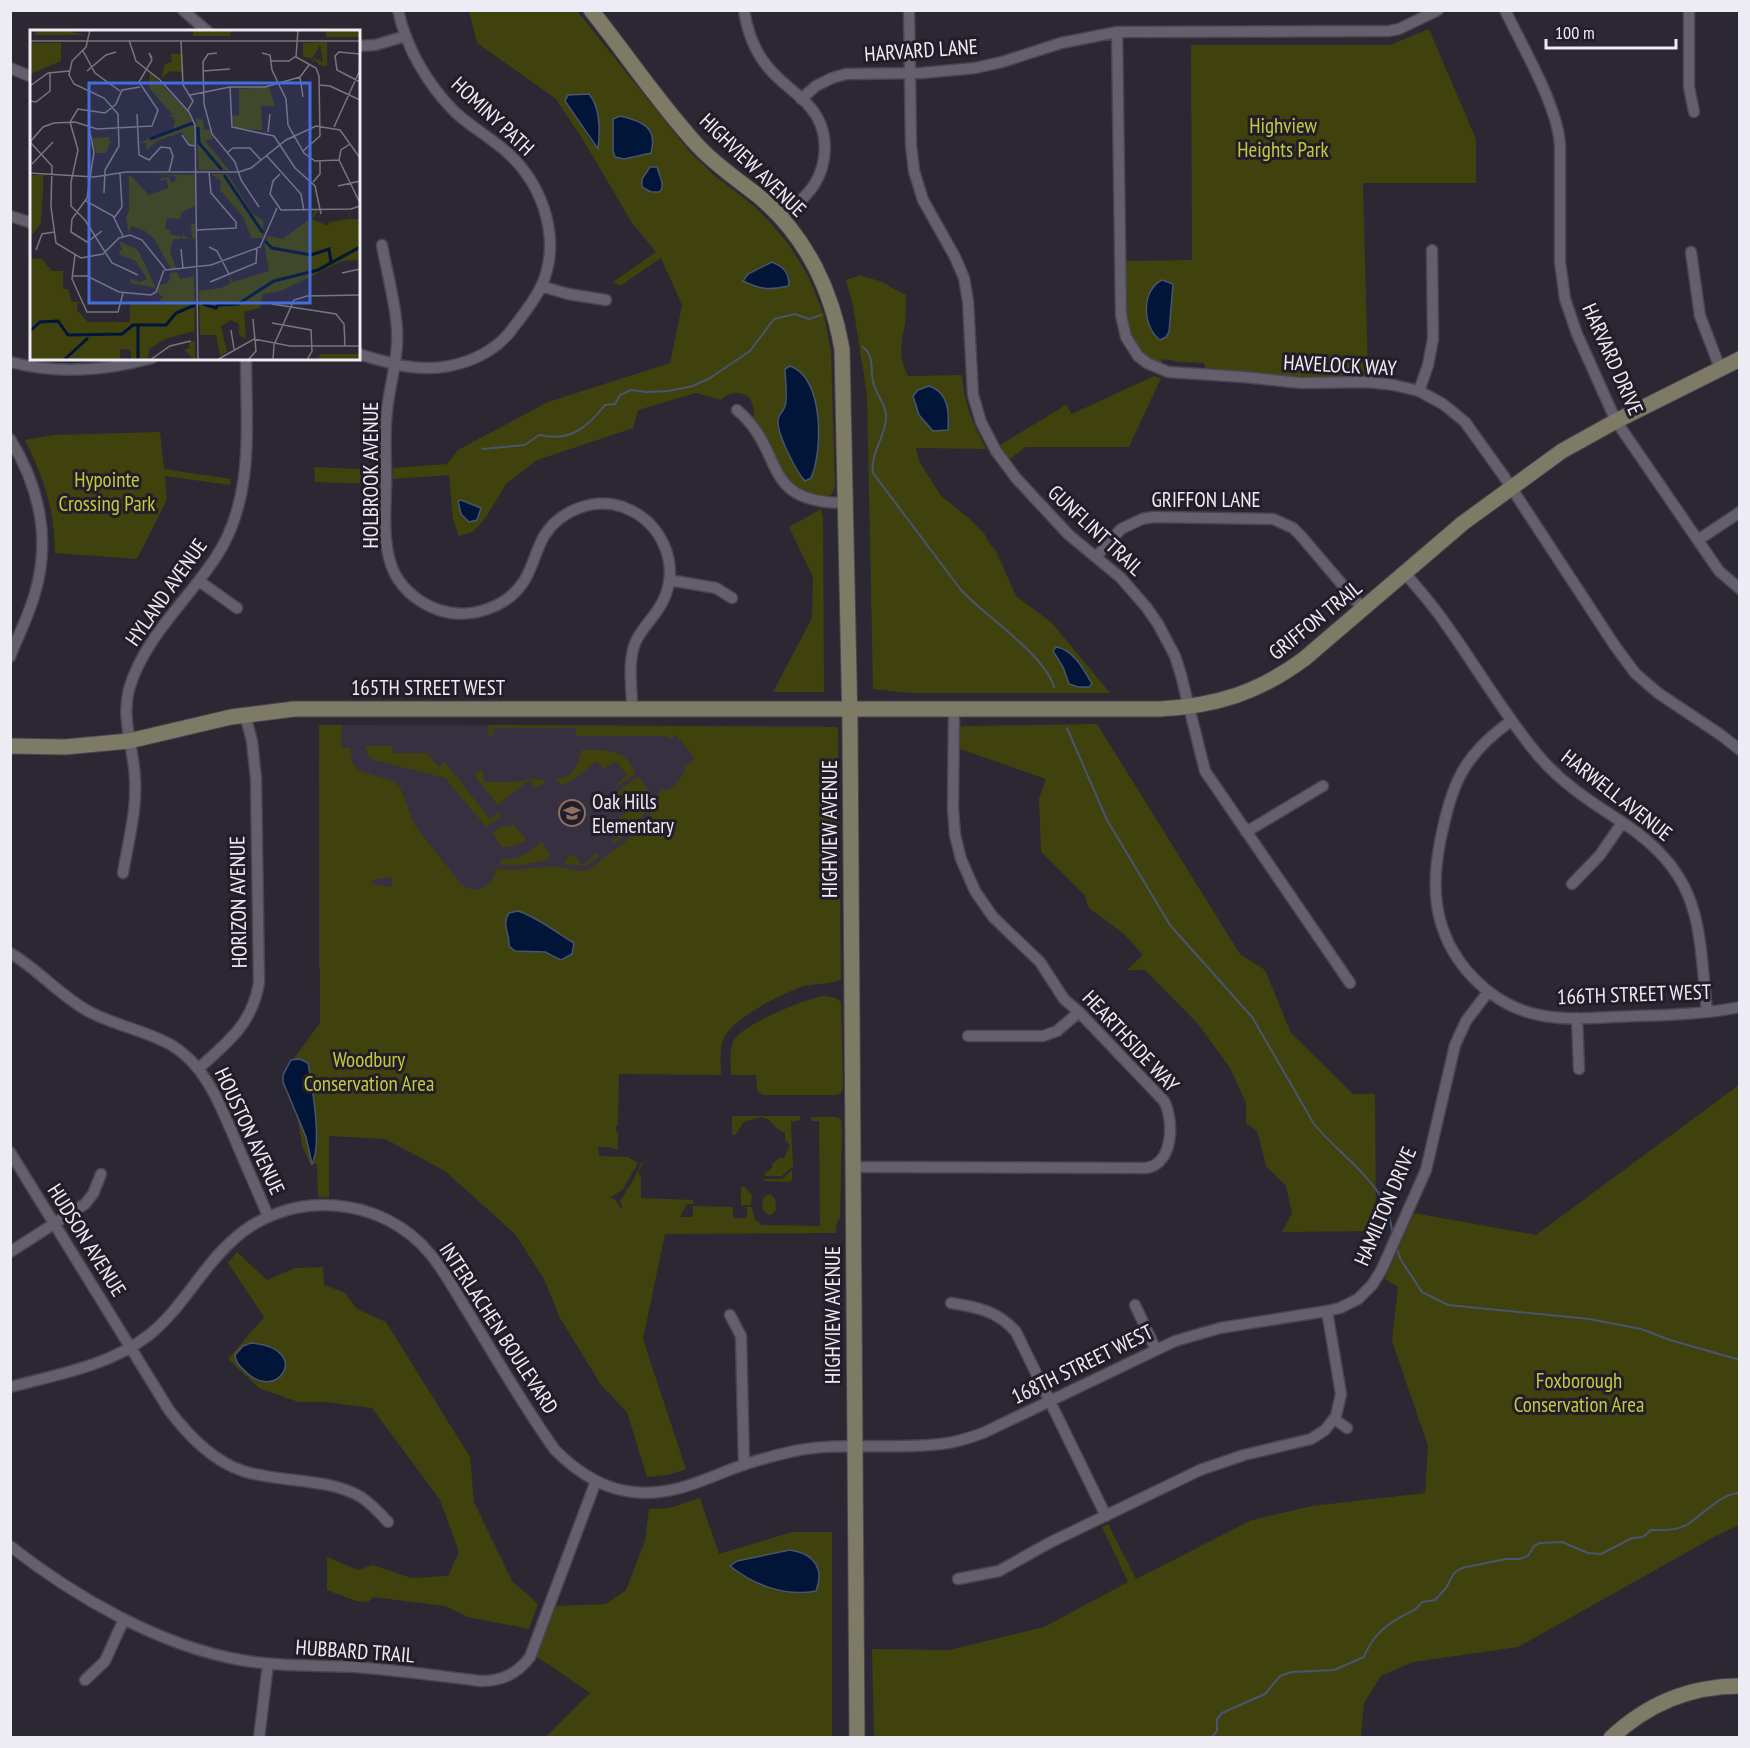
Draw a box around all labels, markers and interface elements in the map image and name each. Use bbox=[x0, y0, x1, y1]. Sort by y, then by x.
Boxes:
scale bar bbox=[1546, 12, 1676, 50]
text: 100 m bbox=[1555, 21, 1595, 44]
inset map bbox=[30, 30, 360, 360]
street label: HARVARD LANE bbox=[863, 33, 979, 67]
street label: HOMINY PATH bbox=[446, 71, 540, 161]
street label: HIGHVIEW AVENUE bbox=[694, 107, 812, 223]
park label: Highview Heights Park bbox=[1237, 112, 1329, 163]
street label: HARVARD DRIVE bbox=[1576, 299, 1650, 419]
street label: HAVELOCK WAY bbox=[1283, 349, 1398, 381]
street label: HOLBROOK AVENUE bbox=[357, 402, 384, 548]
park label: Hypointe Crossing Park bbox=[59, 466, 155, 517]
street label: GUNFLINT TRAIL bbox=[1042, 479, 1150, 581]
street label: GRIFFON LANE bbox=[1151, 486, 1261, 513]
street label: HYLAND AVENUE bbox=[119, 533, 213, 651]
street label: GRIFFON TRAIL bbox=[1263, 574, 1367, 666]
street label: 165TH STREET WEST bbox=[351, 674, 506, 701]
street label: HARWELL AVENUE bbox=[1556, 743, 1678, 847]
street label: HIGHVIEW AVENUE bbox=[816, 760, 843, 898]
place label: Oak Hills Elementary bbox=[592, 788, 674, 839]
school or university icon: Oak Hills Elementary bbox=[557, 798, 587, 828]
street label: HORIZON AVENUE bbox=[223, 836, 253, 968]
street label: 166TH STREET WEST bbox=[1556, 978, 1712, 1010]
street label: HEARTHSIDE WAY bbox=[1077, 984, 1185, 1098]
park label: Woodbury Conservation Area bbox=[304, 1046, 434, 1097]
street label: HOUSTON AVENUE bbox=[209, 1063, 291, 1199]
street label: HAMILTON DRIVE bbox=[1348, 1142, 1422, 1270]
street label: HUDSON AVENUE bbox=[42, 1179, 132, 1301]
street label: INTERLACHEN BOULEVARD bbox=[434, 1237, 564, 1419]
street label: HIGHVIEW AVENUE bbox=[819, 1246, 846, 1384]
street label: 168TH STREET WEST bbox=[1007, 1318, 1158, 1410]
park label: Foxborough Conservation Area bbox=[1514, 1367, 1644, 1418]
street label: HUBBARD TRAIL bbox=[294, 1633, 416, 1669]

